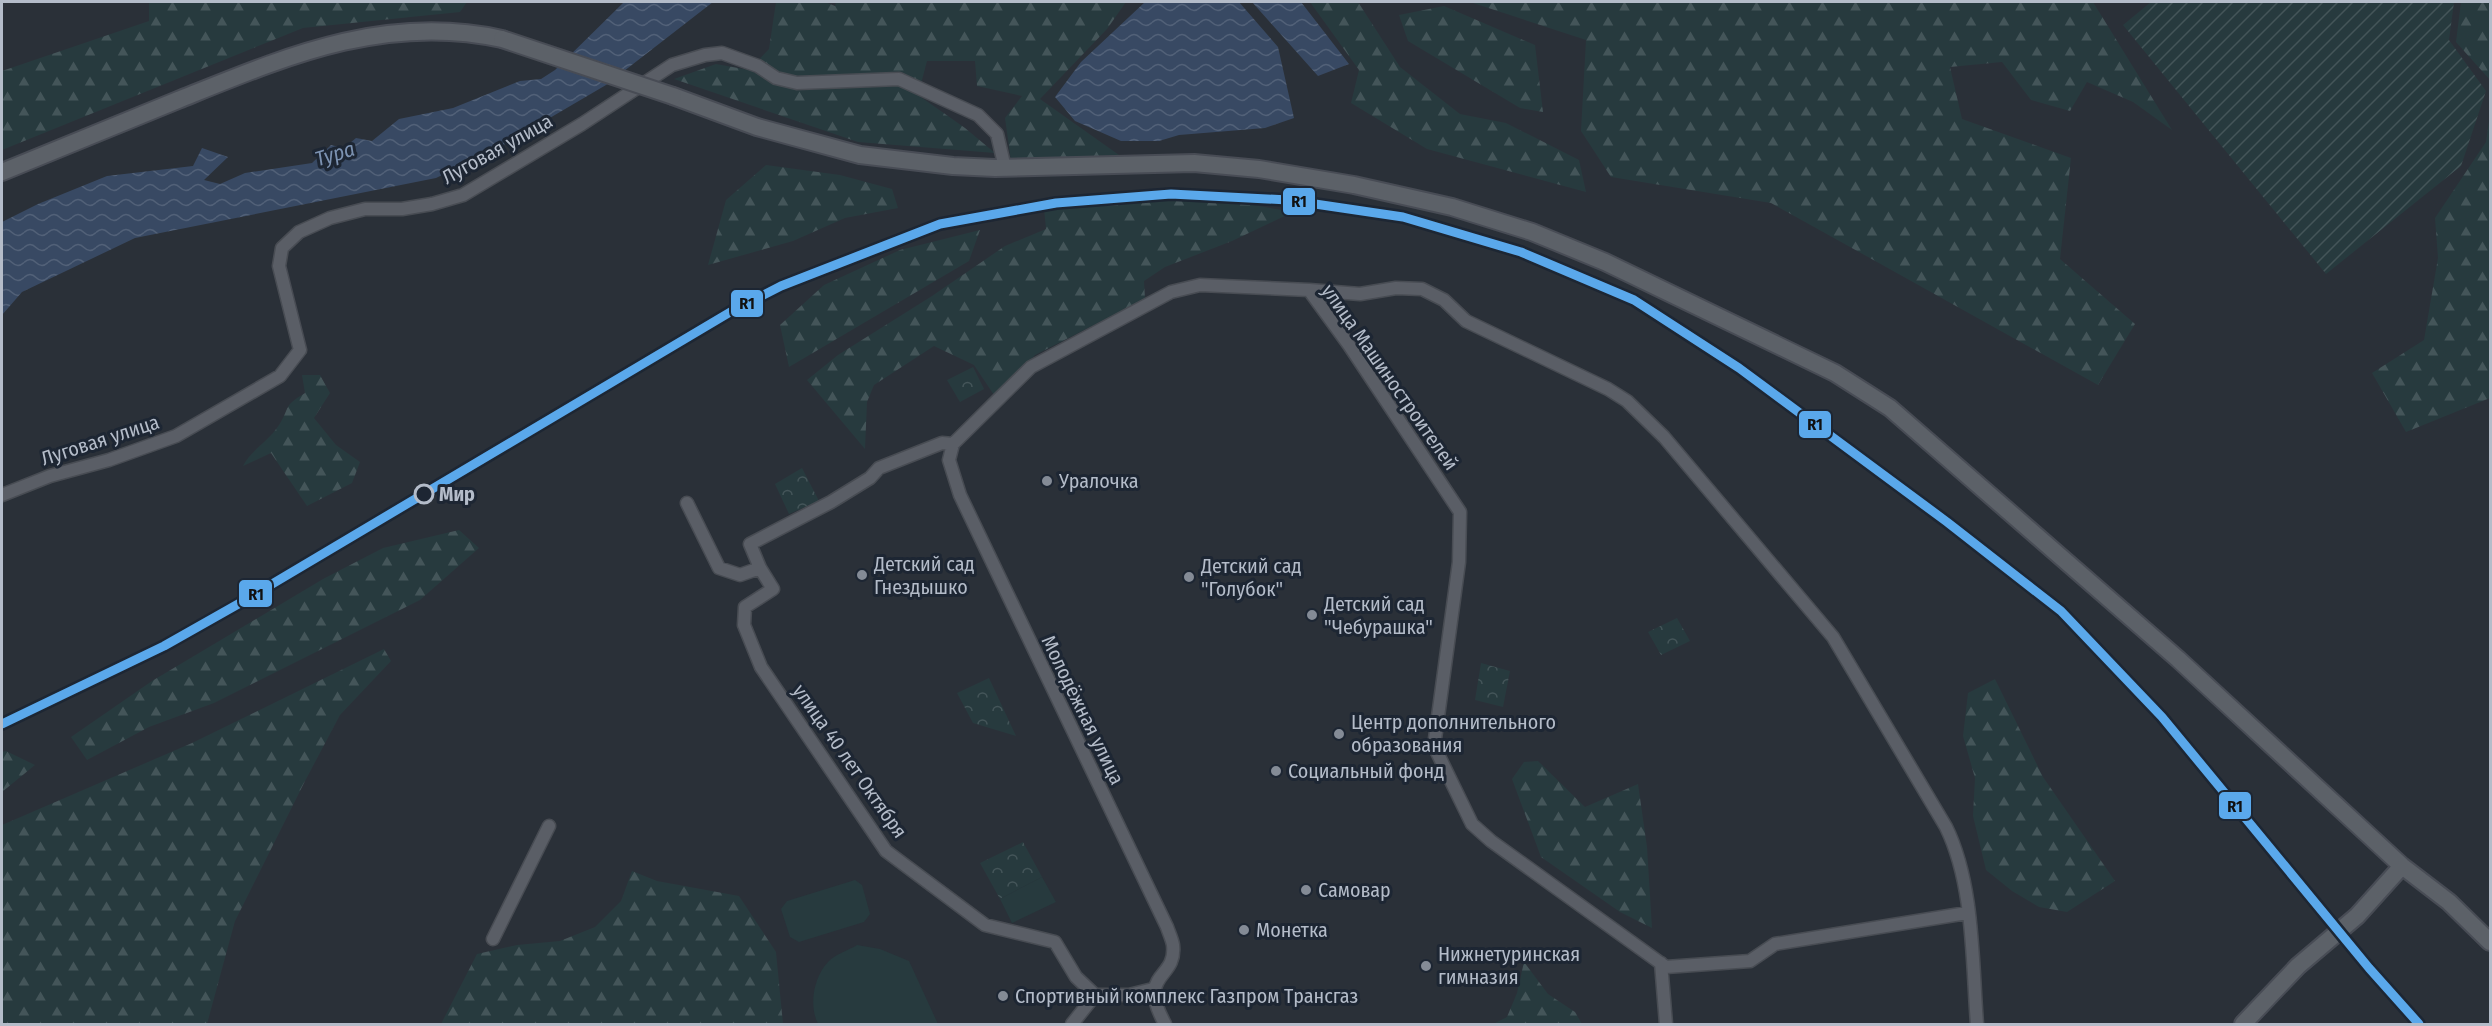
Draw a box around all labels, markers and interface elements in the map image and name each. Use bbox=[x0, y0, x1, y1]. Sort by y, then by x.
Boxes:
street label: Луговая улица bbox=[437, 109, 557, 189]
water label: Тура bbox=[312, 136, 358, 172]
line badge: R1 bbox=[1282, 187, 1316, 216]
text: R1 bbox=[1291, 192, 1307, 211]
street label: улица Машиностроителей bbox=[1317, 279, 1463, 475]
line badge: R1 bbox=[730, 289, 764, 318]
text: R1 bbox=[739, 294, 755, 313]
street label: Луговая улица bbox=[38, 410, 162, 470]
line badge: R1 bbox=[1798, 410, 1832, 439]
text: R1 bbox=[1807, 415, 1823, 434]
place label: Уралочка bbox=[1058, 469, 1139, 493]
marker: Уралочка bbox=[1040, 474, 1054, 488]
place label: Мир bbox=[439, 482, 475, 506]
marker: Мир bbox=[414, 484, 434, 504]
place label: Детский сад Гнездышко bbox=[873, 552, 975, 599]
place label: Детский сад "Голубок" bbox=[1200, 554, 1302, 601]
marker: Детский сад Гнездышко bbox=[855, 568, 869, 582]
marker: Детский сад "Голубок" bbox=[1182, 570, 1196, 584]
line badge: R1 bbox=[238, 579, 273, 608]
text: R1 bbox=[248, 585, 264, 604]
place label: Детский сад "Чебурашка" bbox=[1323, 592, 1433, 639]
marker: Детский сад "Чебурашка" bbox=[1305, 608, 1319, 622]
street label: Молодёжная улица bbox=[1037, 632, 1129, 788]
street label: улица 40 лет Октября bbox=[788, 679, 912, 843]
place label: Центр дополнительного образования bbox=[1351, 710, 1556, 757]
marker: Центр дополнительного образования bbox=[1332, 727, 1346, 741]
place label: Социальный фонд bbox=[1288, 759, 1444, 783]
marker: Социальный фонд bbox=[1269, 764, 1283, 778]
line badge: R1 bbox=[2218, 791, 2252, 820]
text: R1 bbox=[2227, 797, 2243, 816]
place label: Самовар bbox=[1318, 878, 1391, 902]
marker: Самовар bbox=[1299, 883, 1313, 897]
place label: Монетка bbox=[1256, 918, 1328, 942]
marker: Монетка bbox=[1237, 923, 1251, 937]
place label: Нижнетуринская гимназия bbox=[1438, 942, 1580, 989]
marker: Нижнетуринская гимназия bbox=[1419, 959, 1433, 973]
place label: Спортивный комплекс Газпром Трансгаз bbox=[1015, 984, 1359, 1008]
marker: Спортивный комплекс Газпром Трансгаз bbox=[996, 989, 1010, 1003]

